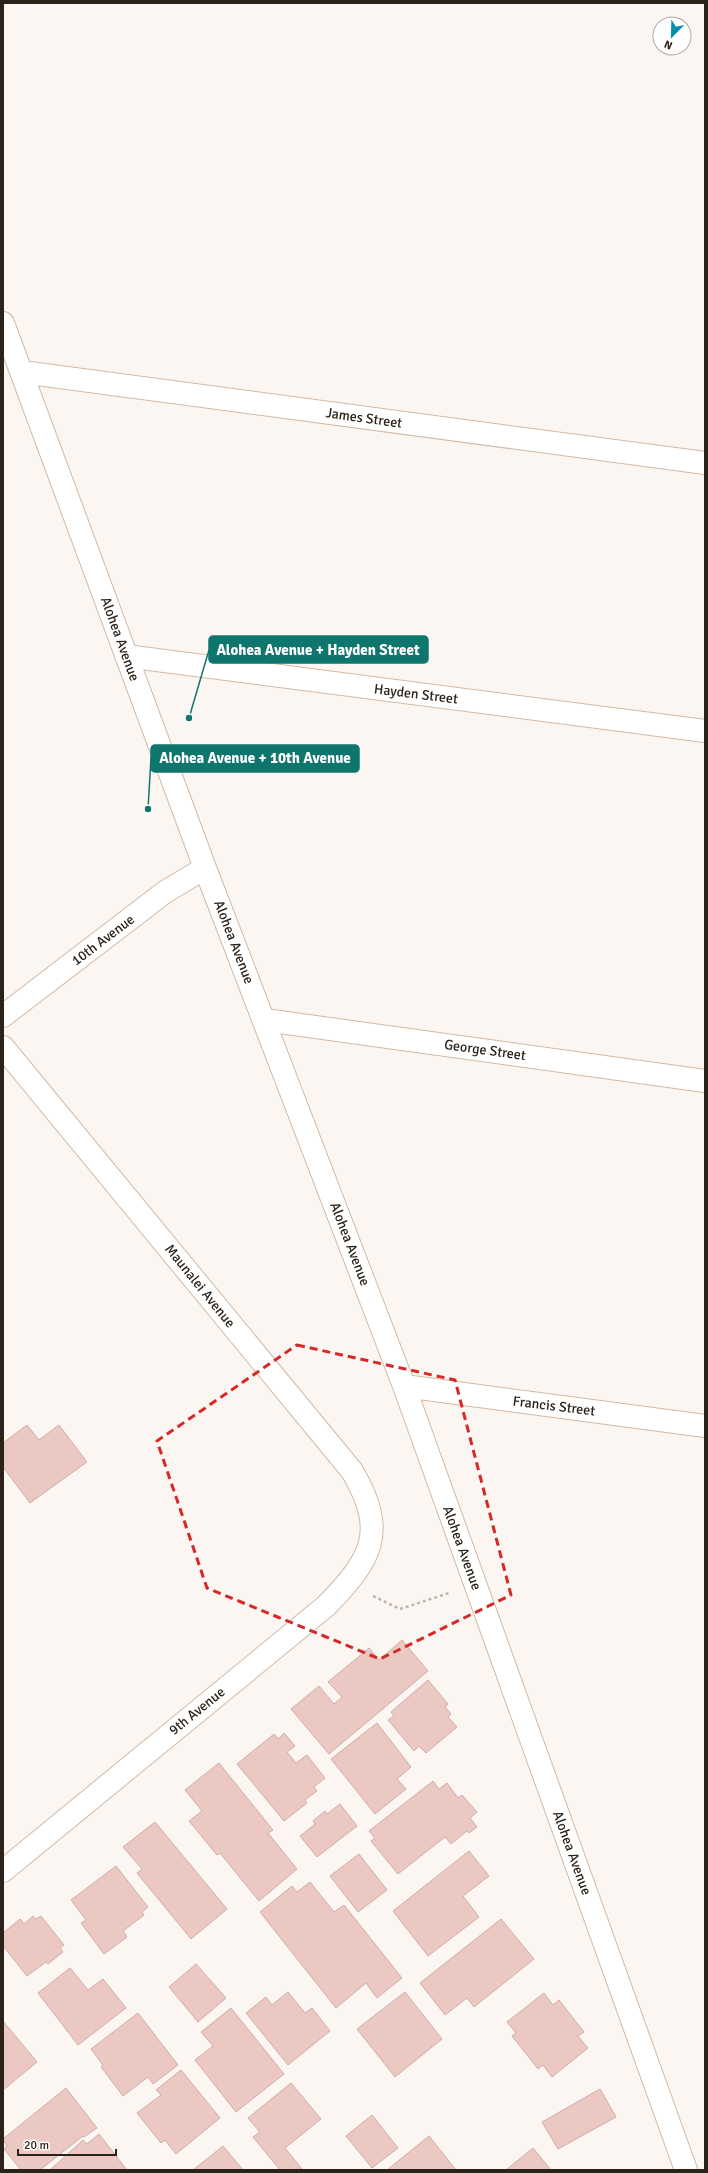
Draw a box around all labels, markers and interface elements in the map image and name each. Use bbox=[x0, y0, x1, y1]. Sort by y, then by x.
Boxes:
north arrow bbox=[652, 16, 692, 56]
text: N bbox=[662, 37, 674, 52]
street label: James Street bbox=[325, 404, 403, 432]
street label: Alohea Avenue bbox=[97, 595, 143, 683]
callout: Alohea Avenue + Hayden Street bbox=[209, 636, 428, 663]
text: Alohea Avenue + Hayden Street bbox=[216, 641, 420, 659]
street label: Hayden Street bbox=[373, 680, 459, 708]
callout: Alohea Avenue + 10th Avenue bbox=[151, 745, 359, 772]
text: Alohea Avenue + 10th Avenue bbox=[159, 749, 351, 767]
street label: Alohea Avenue bbox=[210, 898, 258, 986]
street label: 10th Avenue bbox=[68, 911, 138, 969]
street label: George Street bbox=[443, 1036, 527, 1064]
street label: Alohea Avenue bbox=[326, 1200, 374, 1288]
street label: Maunalei Avenue bbox=[161, 1241, 239, 1331]
street label: Francis Street bbox=[512, 1393, 596, 1420]
street label: Alohea Avenue bbox=[439, 1504, 485, 1592]
street label: 9th Avenue bbox=[166, 1683, 228, 1739]
street label: Alohea Avenue bbox=[549, 1809, 595, 1897]
scale bar bbox=[18, 2131, 116, 2157]
text: 20 m bbox=[24, 2138, 49, 2153]

